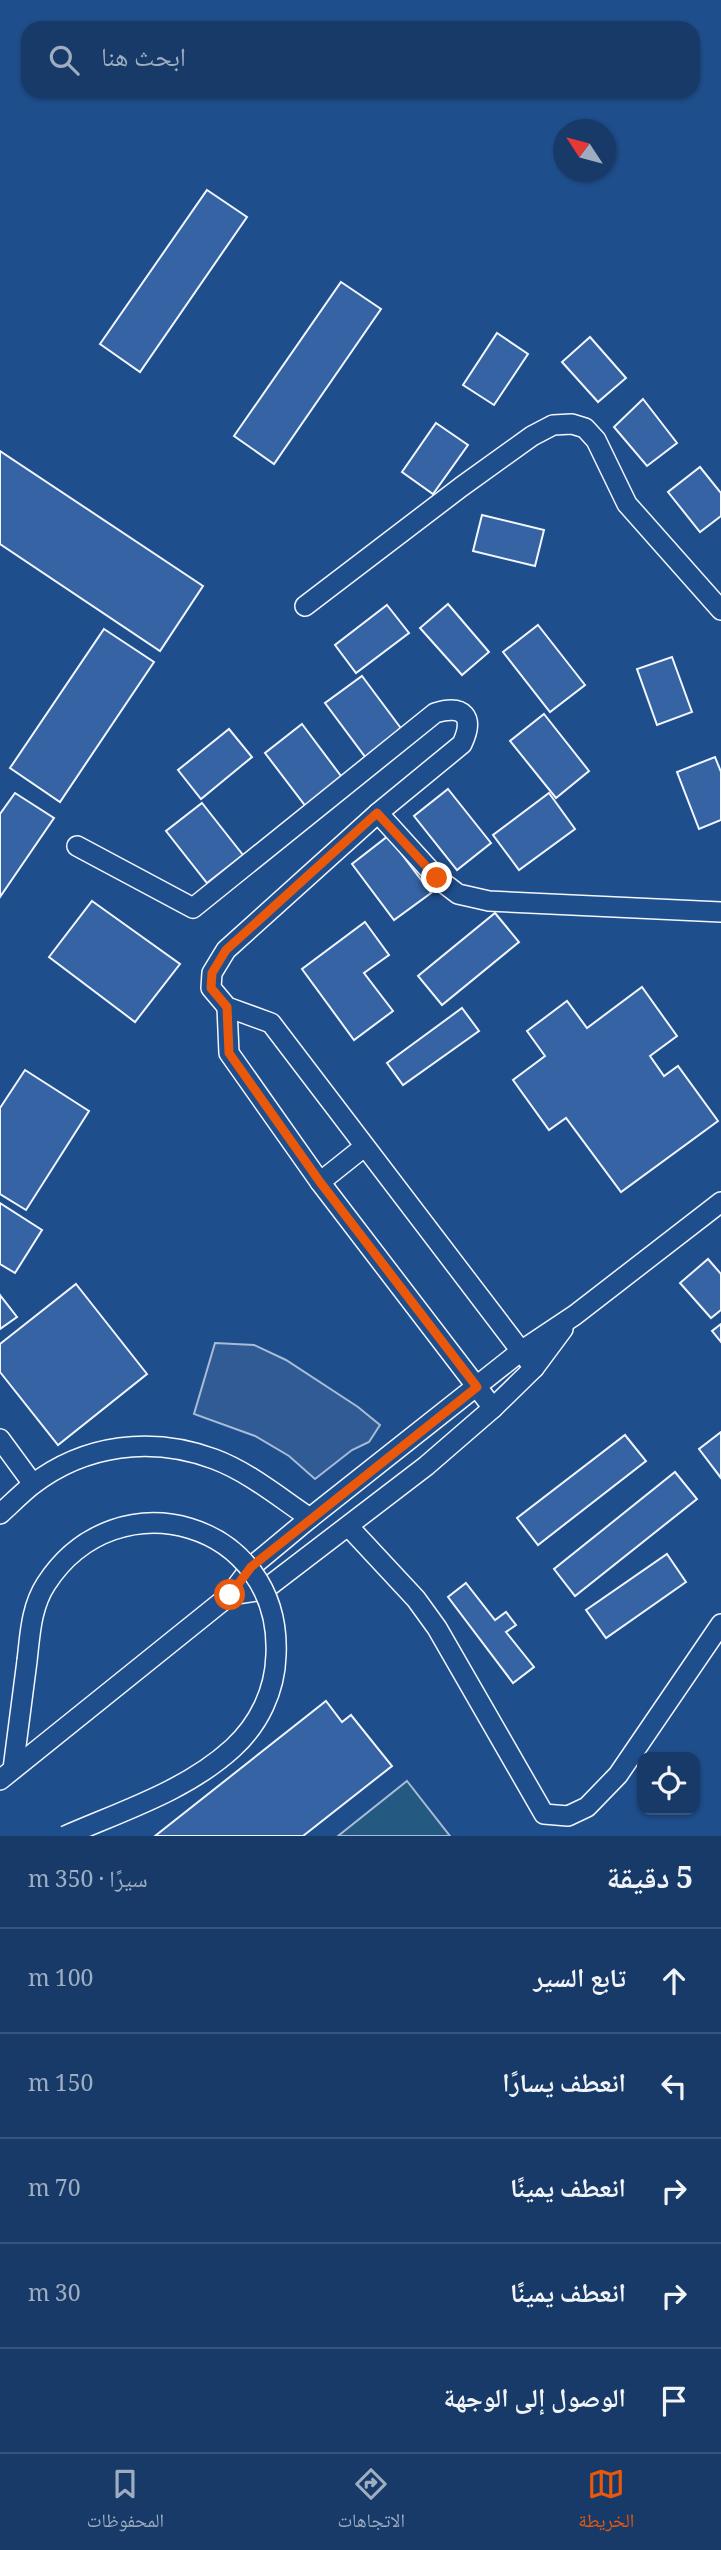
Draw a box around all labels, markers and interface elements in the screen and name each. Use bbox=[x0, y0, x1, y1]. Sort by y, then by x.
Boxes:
search box bbox=[21, 21, 700, 98]
text: ابحث هنا bbox=[101, 38, 186, 82]
icon: search bbox=[45, 41, 83, 79]
north arrow bbox=[553, 119, 616, 182]
route end bbox=[421, 862, 452, 893]
route start bbox=[214, 1579, 245, 1610]
map controls bbox=[637, 1752, 700, 1815]
button: locate bbox=[637, 1752, 700, 1815]
text: 5 دقيقة bbox=[607, 1856, 693, 1907]
text: سيرًا · 350 m bbox=[28, 1862, 148, 1902]
text: تابع السير bbox=[534, 1959, 626, 2003]
text: 100 m bbox=[28, 1961, 93, 2001]
icon: ahead bbox=[655, 1962, 693, 2000]
text: انعطف يسارًا bbox=[502, 2064, 626, 2108]
text: 150 m bbox=[28, 2066, 93, 2106]
icon: left bbox=[655, 2067, 693, 2105]
text: انعطف يمينًا bbox=[510, 2169, 626, 2213]
text: 70 m bbox=[28, 2171, 81, 2211]
icon: right bbox=[655, 2172, 693, 2210]
text: انعطف يمينًا bbox=[510, 2274, 626, 2318]
text: 30 m bbox=[28, 2276, 81, 2316]
icon: right bbox=[655, 2277, 693, 2315]
text: الوصول إلى الوجهة bbox=[444, 2379, 626, 2423]
icon: arrive bbox=[655, 2382, 693, 2420]
tab: المحفوظات bbox=[87, 2465, 164, 2539]
tab: الاتجاهات bbox=[337, 2465, 405, 2539]
tab: الخريطة bbox=[578, 2465, 634, 2539]

